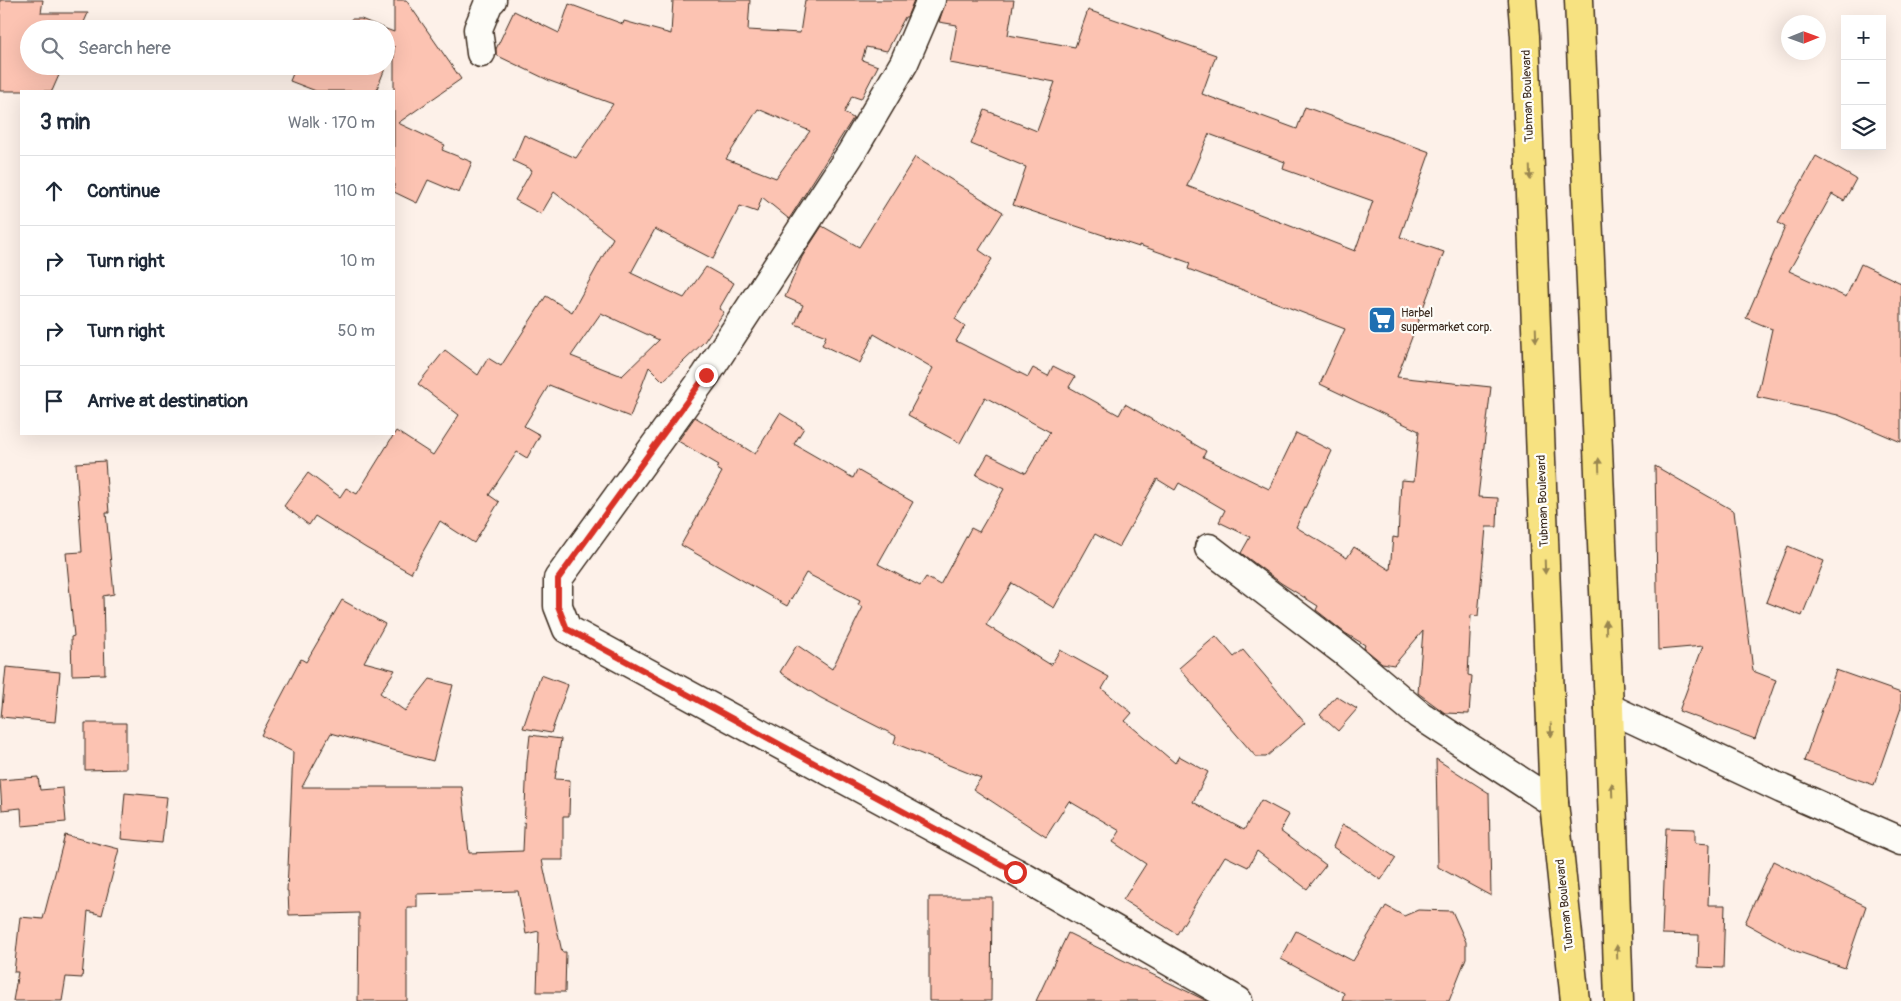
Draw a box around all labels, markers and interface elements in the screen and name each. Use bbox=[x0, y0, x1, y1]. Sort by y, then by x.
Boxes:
north arrow bbox=[1781, 15, 1826, 60]
map controls bbox=[1841, 15, 1886, 150]
button: + bbox=[1841, 15, 1886, 60]
search box bbox=[20, 20, 395, 75]
icon: search bbox=[38, 34, 66, 62]
text: Search here bbox=[78, 36, 171, 60]
street label: Tubman Boulevard bbox=[1519, 49, 1537, 142]
button: − bbox=[1841, 60, 1886, 105]
button: layers bbox=[1841, 105, 1886, 150]
text: 3 min bbox=[40, 109, 90, 136]
text: Walk · 170 m bbox=[288, 113, 375, 133]
one-way arrow bbox=[1527, 165, 1535, 181]
icon: ahead bbox=[40, 177, 68, 205]
text: Continue bbox=[87, 179, 160, 203]
text: 110 m bbox=[334, 181, 375, 201]
icon: right bbox=[40, 247, 68, 275]
text: Turn right bbox=[87, 249, 165, 273]
text: 10 m bbox=[340, 251, 375, 271]
supermarket icon: Harbel supermarket corp. bbox=[1367, 305, 1397, 335]
place label: Harbel supermarket corp. bbox=[1401, 306, 1492, 335]
icon: right bbox=[40, 317, 68, 345]
text: Turn right bbox=[87, 319, 165, 343]
text: 50 m bbox=[338, 321, 375, 341]
one-way arrow bbox=[1533, 327, 1541, 343]
route end bbox=[695, 364, 718, 387]
icon: arrive bbox=[40, 387, 68, 415]
text: Arrive at destination bbox=[87, 389, 248, 413]
street label: Tubman Boulevard bbox=[1534, 454, 1552, 547]
one-way arrow bbox=[1595, 457, 1603, 473]
one-way arrow bbox=[1541, 560, 1549, 576]
one-way arrow bbox=[1602, 619, 1610, 635]
one-way arrow bbox=[1547, 722, 1555, 738]
one-way arrow bbox=[1608, 782, 1616, 798]
street label: Tubman Boulevard bbox=[1553, 858, 1577, 952]
route start bbox=[1004, 861, 1027, 884]
one-way arrow bbox=[1613, 944, 1621, 960]

